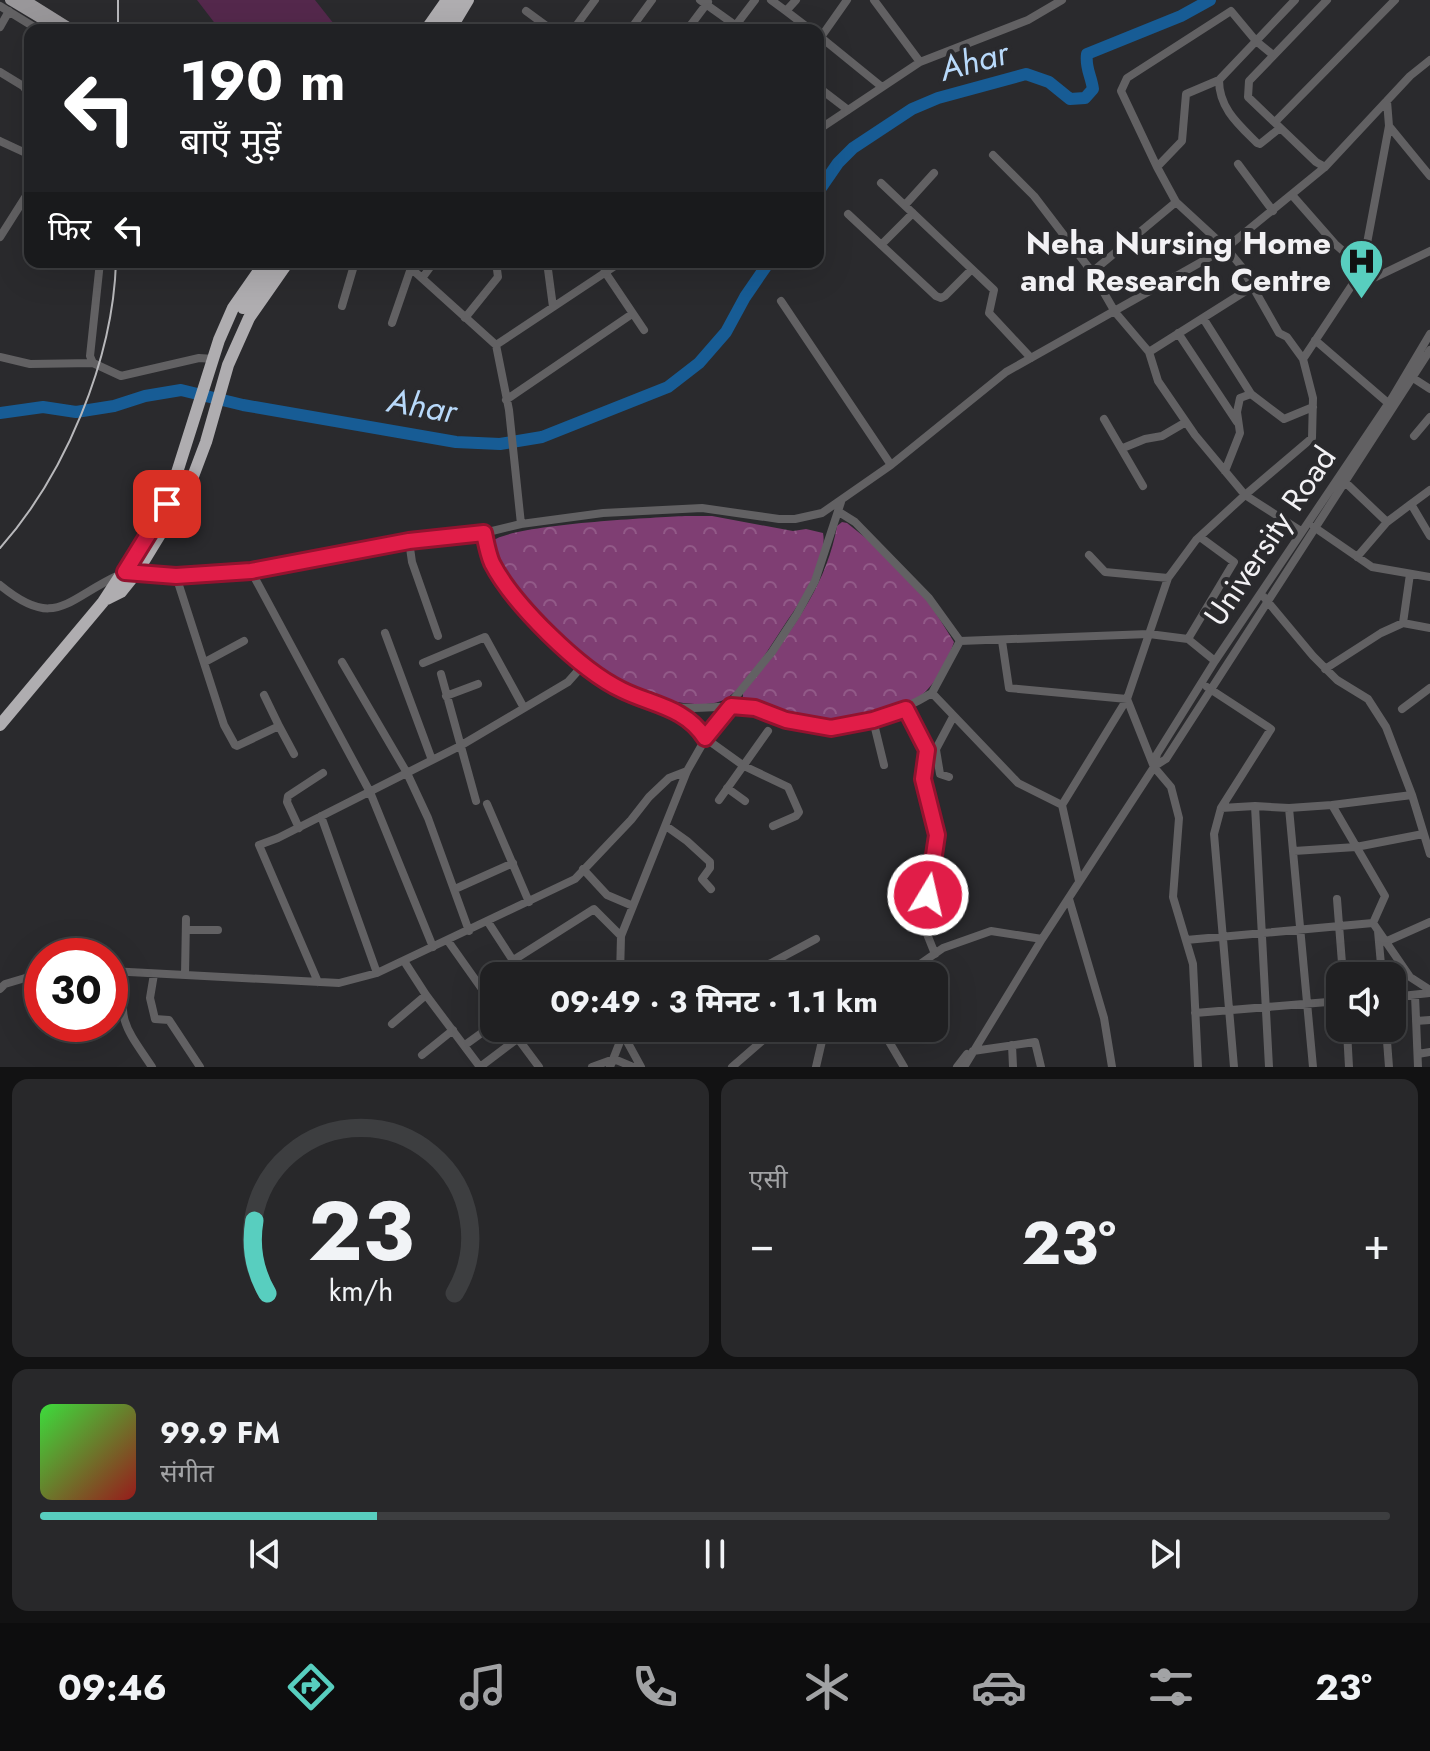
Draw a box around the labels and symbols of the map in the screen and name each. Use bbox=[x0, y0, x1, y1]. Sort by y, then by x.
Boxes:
water label: Ahar bbox=[933, 28, 1015, 94]
place label: Neha Nursing Home and Research Centre bbox=[1020, 220, 1331, 303]
hospital icon: Neha Nursing Home and Research Centre bbox=[1338, 237, 1386, 300]
water label: Ahar bbox=[383, 376, 462, 436]
street label: University Road bbox=[1193, 437, 1347, 635]
pin bbox=[133, 470, 201, 538]
position arrow bbox=[886, 853, 970, 937]
speed limit sign: 30 bbox=[24, 938, 128, 1042]

